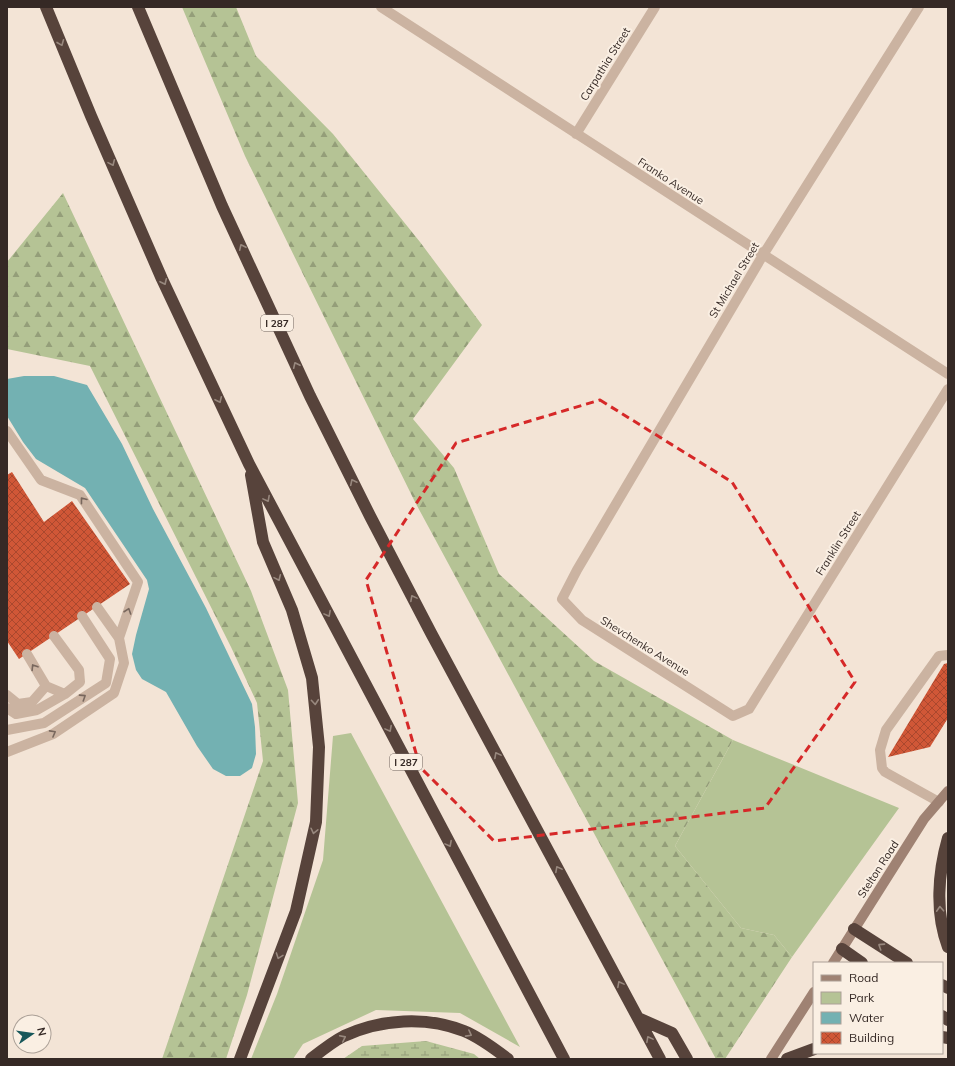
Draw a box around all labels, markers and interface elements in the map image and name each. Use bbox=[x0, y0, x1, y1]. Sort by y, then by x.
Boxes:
street label: Carpathia Street bbox=[577, 25, 633, 103]
one-way arrow bbox=[56, 39, 64, 47]
street label: Franko Avenue bbox=[635, 154, 707, 208]
one-way arrow bbox=[107, 159, 115, 166]
street label: St Michael Street bbox=[706, 239, 762, 320]
one-way arrow bbox=[239, 244, 247, 252]
one-way arrow bbox=[159, 278, 167, 285]
road number: I 287 bbox=[261, 315, 293, 331]
one-way arrow bbox=[293, 362, 301, 370]
one-way arrow bbox=[214, 395, 222, 403]
one-way arrow bbox=[350, 479, 358, 487]
one-way arrow bbox=[263, 495, 270, 502]
one-way arrow bbox=[81, 497, 88, 505]
street label: Franklin Street bbox=[813, 508, 864, 578]
one-way arrow bbox=[273, 573, 281, 581]
one-way arrow bbox=[410, 595, 417, 602]
one-way arrow bbox=[123, 608, 132, 615]
one-way arrow bbox=[323, 610, 331, 617]
street label: Shevchenko Avenue bbox=[598, 613, 692, 679]
one-way arrow bbox=[32, 664, 39, 671]
one-way arrow bbox=[79, 695, 86, 702]
one-way arrow bbox=[310, 699, 319, 705]
one-way arrow bbox=[384, 725, 391, 732]
one-way arrow bbox=[49, 731, 56, 738]
one-way arrow bbox=[494, 752, 501, 759]
road number: I 287 bbox=[390, 754, 422, 770]
one-way arrow bbox=[310, 828, 318, 834]
street label: Stelton Road bbox=[854, 838, 902, 900]
one-way arrow bbox=[444, 840, 452, 847]
one-way arrow bbox=[555, 866, 563, 874]
one-way arrow bbox=[936, 906, 944, 912]
one-way arrow bbox=[878, 943, 885, 951]
one-way arrow bbox=[275, 952, 283, 959]
legend bbox=[813, 962, 943, 1054]
text: Road bbox=[849, 970, 878, 985]
one-way arrow bbox=[617, 981, 624, 988]
text: Park bbox=[849, 990, 875, 1005]
text: Water bbox=[849, 1010, 885, 1025]
north arrow bbox=[12, 1014, 52, 1054]
text: N bbox=[34, 1026, 49, 1037]
one-way arrow bbox=[465, 1029, 472, 1037]
text: Building bbox=[849, 1030, 894, 1045]
one-way arrow bbox=[339, 1035, 347, 1042]
one-way arrow bbox=[646, 1035, 654, 1043]

